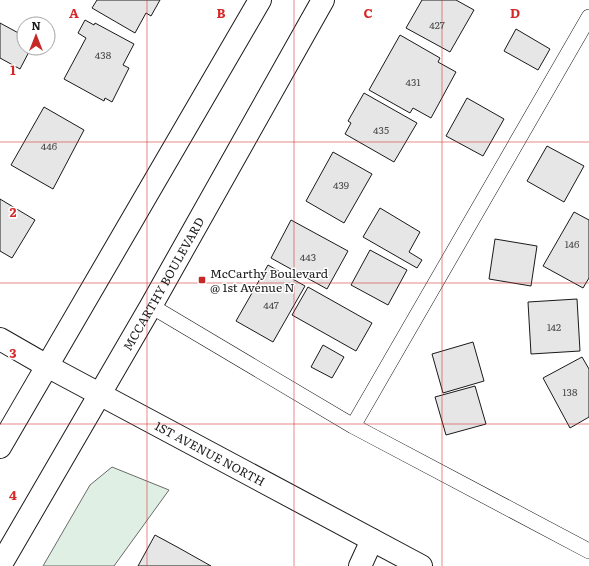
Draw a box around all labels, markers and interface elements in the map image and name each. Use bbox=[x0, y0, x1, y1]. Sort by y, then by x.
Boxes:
text: A bbox=[69, 3, 79, 22]
text: B bbox=[217, 3, 226, 22]
text: C bbox=[363, 3, 373, 22]
text: D bbox=[510, 3, 520, 22]
north arrow bbox=[16, 16, 56, 56]
text: N bbox=[31, 17, 41, 33]
house number: 427 bbox=[429, 17, 445, 32]
house number: 438 bbox=[95, 47, 112, 62]
text: 1 bbox=[10, 60, 16, 79]
house number: 431 bbox=[406, 74, 421, 89]
house number: 435 bbox=[373, 122, 389, 137]
house number: 446 bbox=[41, 138, 58, 153]
house number: 439 bbox=[333, 177, 349, 192]
text: 2 bbox=[10, 202, 17, 221]
street label: MCCARTHY BOULEVARD bbox=[118, 214, 208, 354]
house number: 146 bbox=[565, 236, 580, 251]
house number: 443 bbox=[300, 249, 316, 264]
place label: McCarthy Boulevard @ 1st Avenue N bbox=[210, 264, 329, 296]
marker: McCarthy Boulevard @ 1st Avenue N bbox=[197, 275, 207, 285]
house number: 447 bbox=[263, 297, 279, 312]
house number: 142 bbox=[547, 319, 561, 334]
text: 3 bbox=[9, 343, 17, 362]
house number: 138 bbox=[563, 384, 578, 399]
street label: 1ST AVENUE NORTH bbox=[152, 416, 268, 490]
text: 4 bbox=[9, 485, 17, 504]

